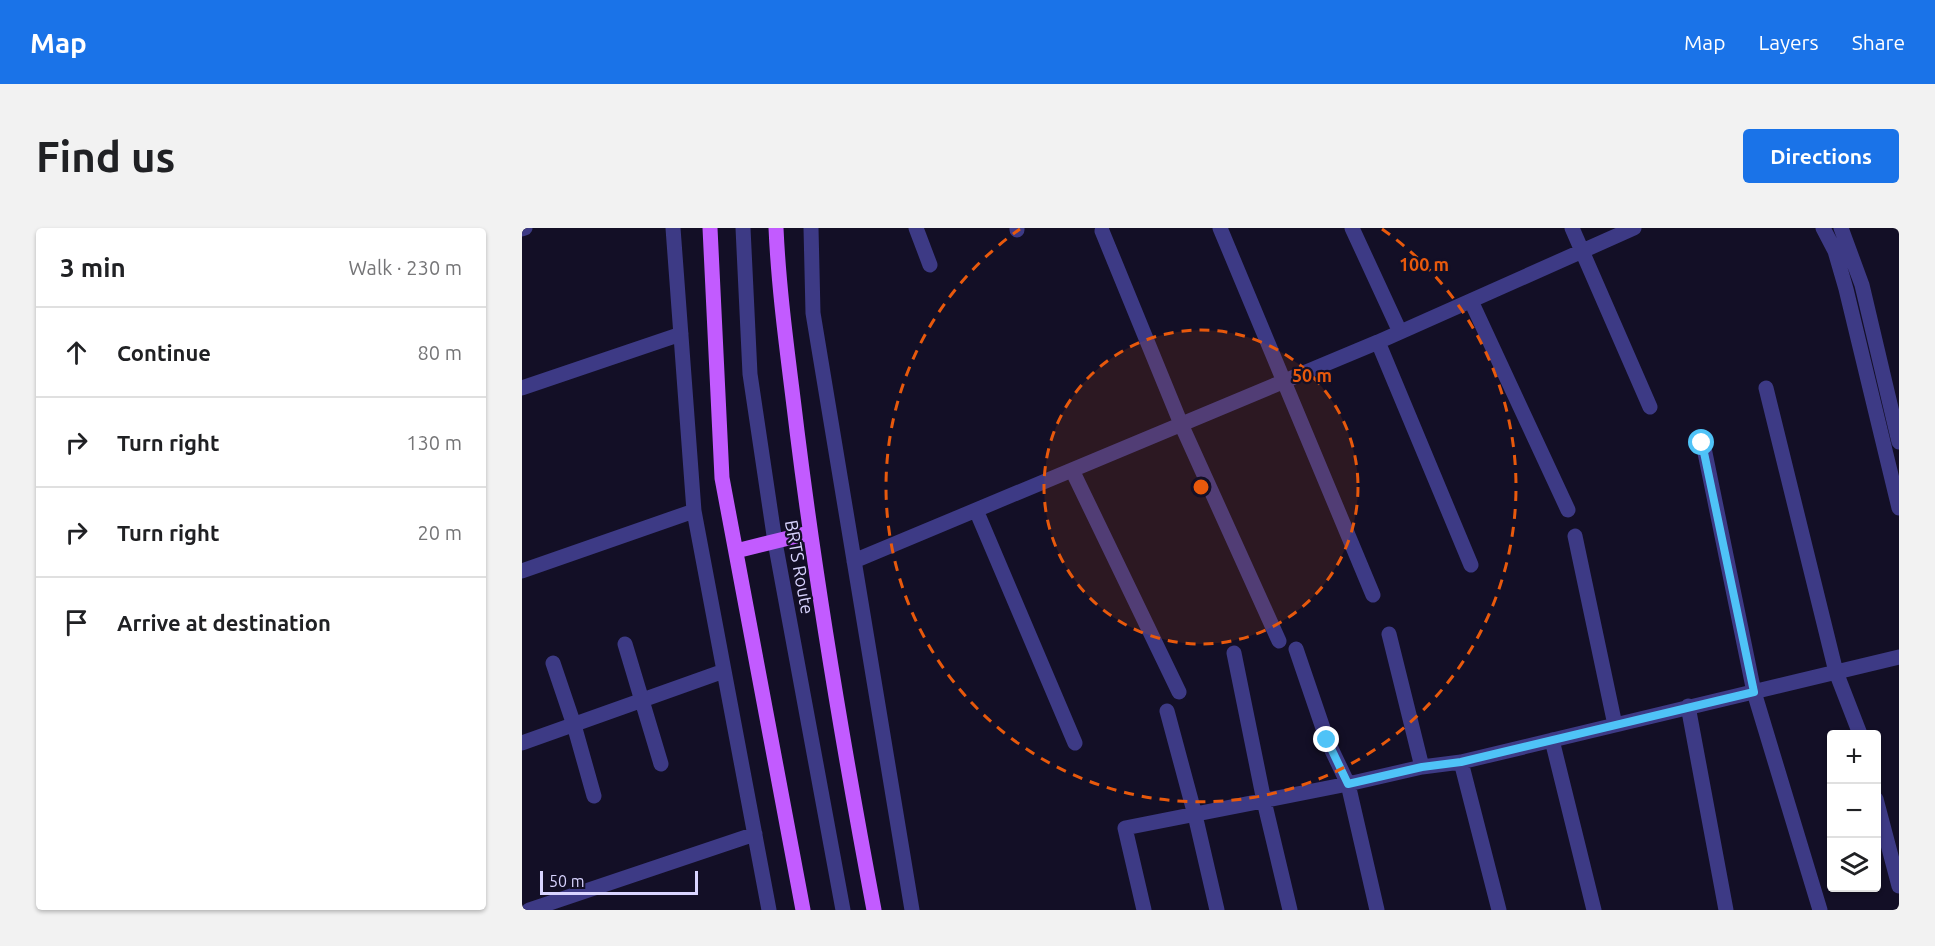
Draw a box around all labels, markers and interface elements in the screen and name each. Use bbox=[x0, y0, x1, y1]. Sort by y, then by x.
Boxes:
text: Map bbox=[30, 27, 87, 58]
text: Map bbox=[1684, 30, 1725, 54]
text: Layers bbox=[1758, 30, 1819, 54]
text: Share bbox=[1852, 30, 1905, 54]
button: Directions bbox=[1743, 129, 1899, 183]
text: Find us bbox=[36, 133, 175, 180]
text: 3 min bbox=[60, 253, 126, 282]
text: 100 m bbox=[1399, 254, 1449, 274]
text: Walk · 230 m bbox=[349, 256, 462, 279]
icon: ahead bbox=[60, 336, 93, 369]
text: Continue bbox=[117, 340, 211, 365]
text: 80 m bbox=[418, 341, 462, 364]
text: 50 m bbox=[1292, 365, 1332, 385]
icon: right bbox=[60, 426, 93, 459]
route start bbox=[1688, 429, 1714, 455]
text: Turn right bbox=[117, 430, 219, 455]
text: 130 m bbox=[406, 431, 462, 454]
centre of rings bbox=[1191, 477, 1211, 497]
icon: right bbox=[60, 516, 93, 549]
street label: BRTS Route bbox=[782, 518, 818, 616]
text: Turn right bbox=[117, 520, 219, 545]
text: 20 m bbox=[418, 521, 462, 544]
icon: arrive bbox=[60, 606, 93, 639]
text: Arrive at destination bbox=[117, 610, 331, 635]
route end bbox=[1313, 726, 1339, 752]
map controls bbox=[1827, 730, 1881, 892]
button: + bbox=[1827, 730, 1881, 784]
button: − bbox=[1827, 784, 1881, 838]
button: layers bbox=[1827, 838, 1881, 892]
scale bar bbox=[540, 868, 698, 896]
text: 50 m bbox=[549, 872, 585, 890]

